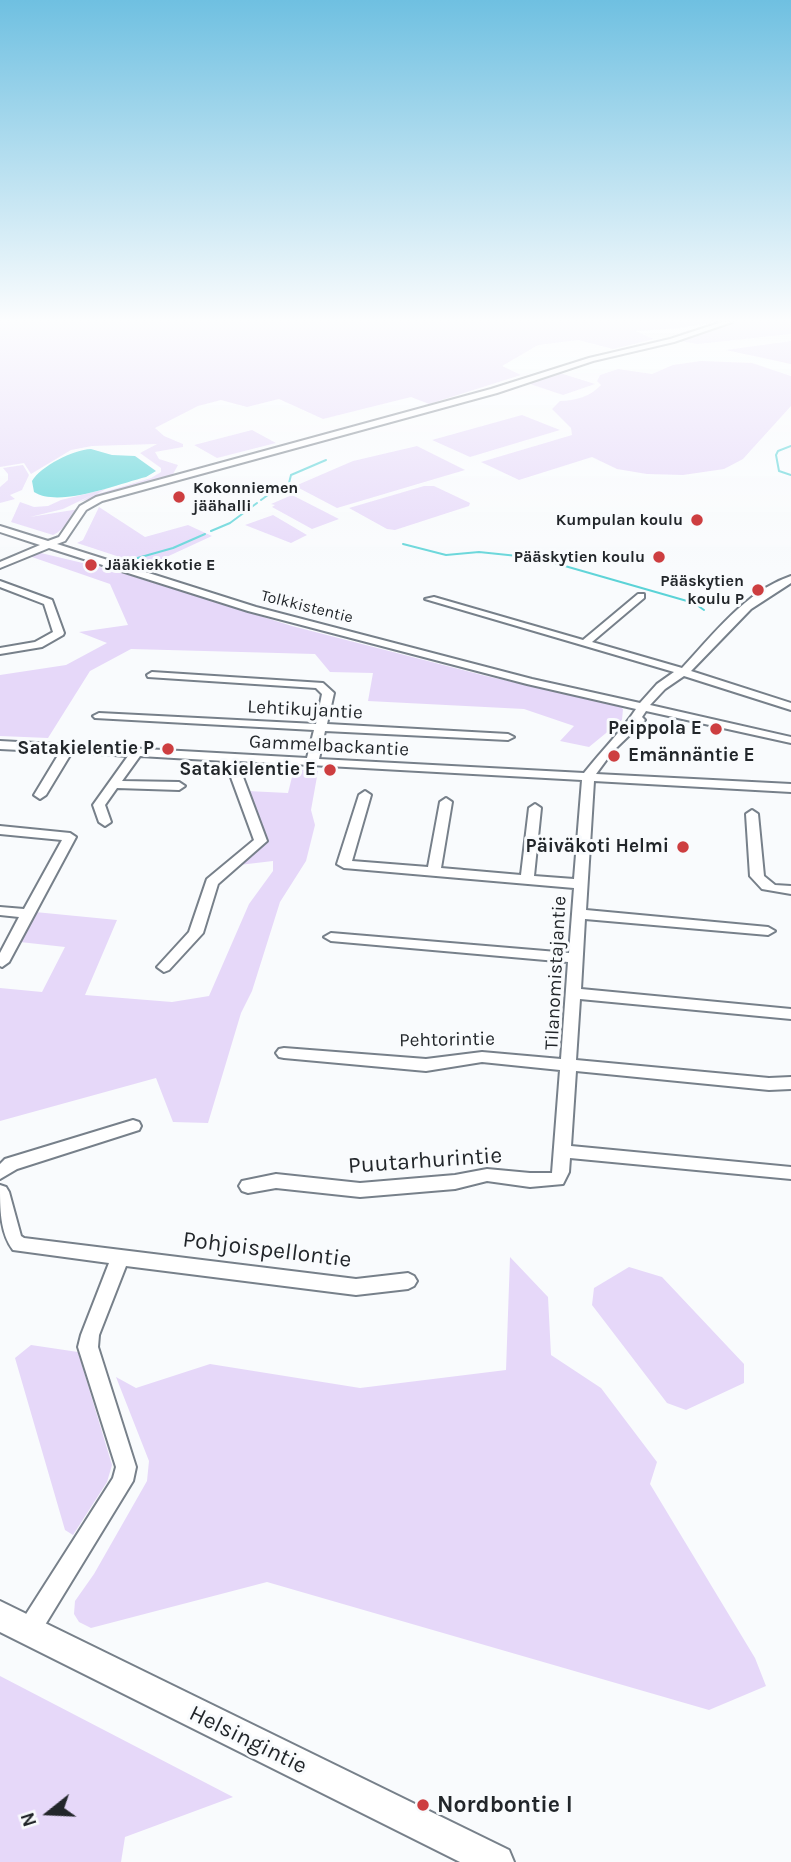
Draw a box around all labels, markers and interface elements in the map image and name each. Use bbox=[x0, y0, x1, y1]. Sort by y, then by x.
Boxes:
place label: Kokonniemen jäähalli bbox=[193, 478, 298, 516]
marker: Kokonniemen jäähalli bbox=[171, 489, 187, 505]
place label: Kumpulan koulu bbox=[556, 510, 683, 530]
marker: Kumpulan koulu bbox=[689, 512, 705, 528]
place label: Pääskytien koulu bbox=[514, 547, 645, 567]
marker: Pääskytien koulu bbox=[651, 549, 667, 565]
place label: Jääkiekkotie E bbox=[105, 555, 215, 575]
marker: Jääkiekkotie E bbox=[83, 557, 99, 573]
place label: Pääskytien koulu P bbox=[660, 571, 744, 609]
marker: Pääskytien koulu P bbox=[750, 582, 766, 598]
street label: Tolkkistentie bbox=[259, 586, 355, 628]
street label: Lehtikujantie bbox=[247, 696, 363, 724]
place label: Peippola E bbox=[608, 718, 702, 740]
marker: Peippola E bbox=[708, 721, 724, 737]
street label: Gammelbackantie bbox=[248, 730, 410, 762]
place label: Satakielentie P bbox=[17, 738, 154, 760]
marker: Satakielentie P bbox=[160, 741, 176, 757]
place label: Emännäntie E bbox=[628, 745, 755, 767]
marker: Emännäntie E bbox=[606, 748, 622, 764]
place label: Satakielentie E bbox=[179, 759, 316, 781]
marker: Satakielentie E bbox=[322, 762, 338, 778]
place label: Päiväkoti Helmi bbox=[526, 836, 669, 858]
marker: Päiväkoti Helmi bbox=[675, 839, 691, 855]
street label: Tilanomistajantie bbox=[541, 895, 571, 1051]
street label: Pehtorintie bbox=[399, 1028, 495, 1052]
street label: Puutarhurintie bbox=[347, 1142, 503, 1180]
street label: Pohjoispellontie bbox=[181, 1226, 353, 1274]
street label: Helsingintie bbox=[185, 1700, 311, 1780]
north arrow bbox=[14, 1778, 84, 1848]
place label: Nordbontie I bbox=[437, 1791, 573, 1819]
marker: Nordbontie I bbox=[415, 1797, 431, 1813]
text: N bbox=[16, 1810, 42, 1829]

